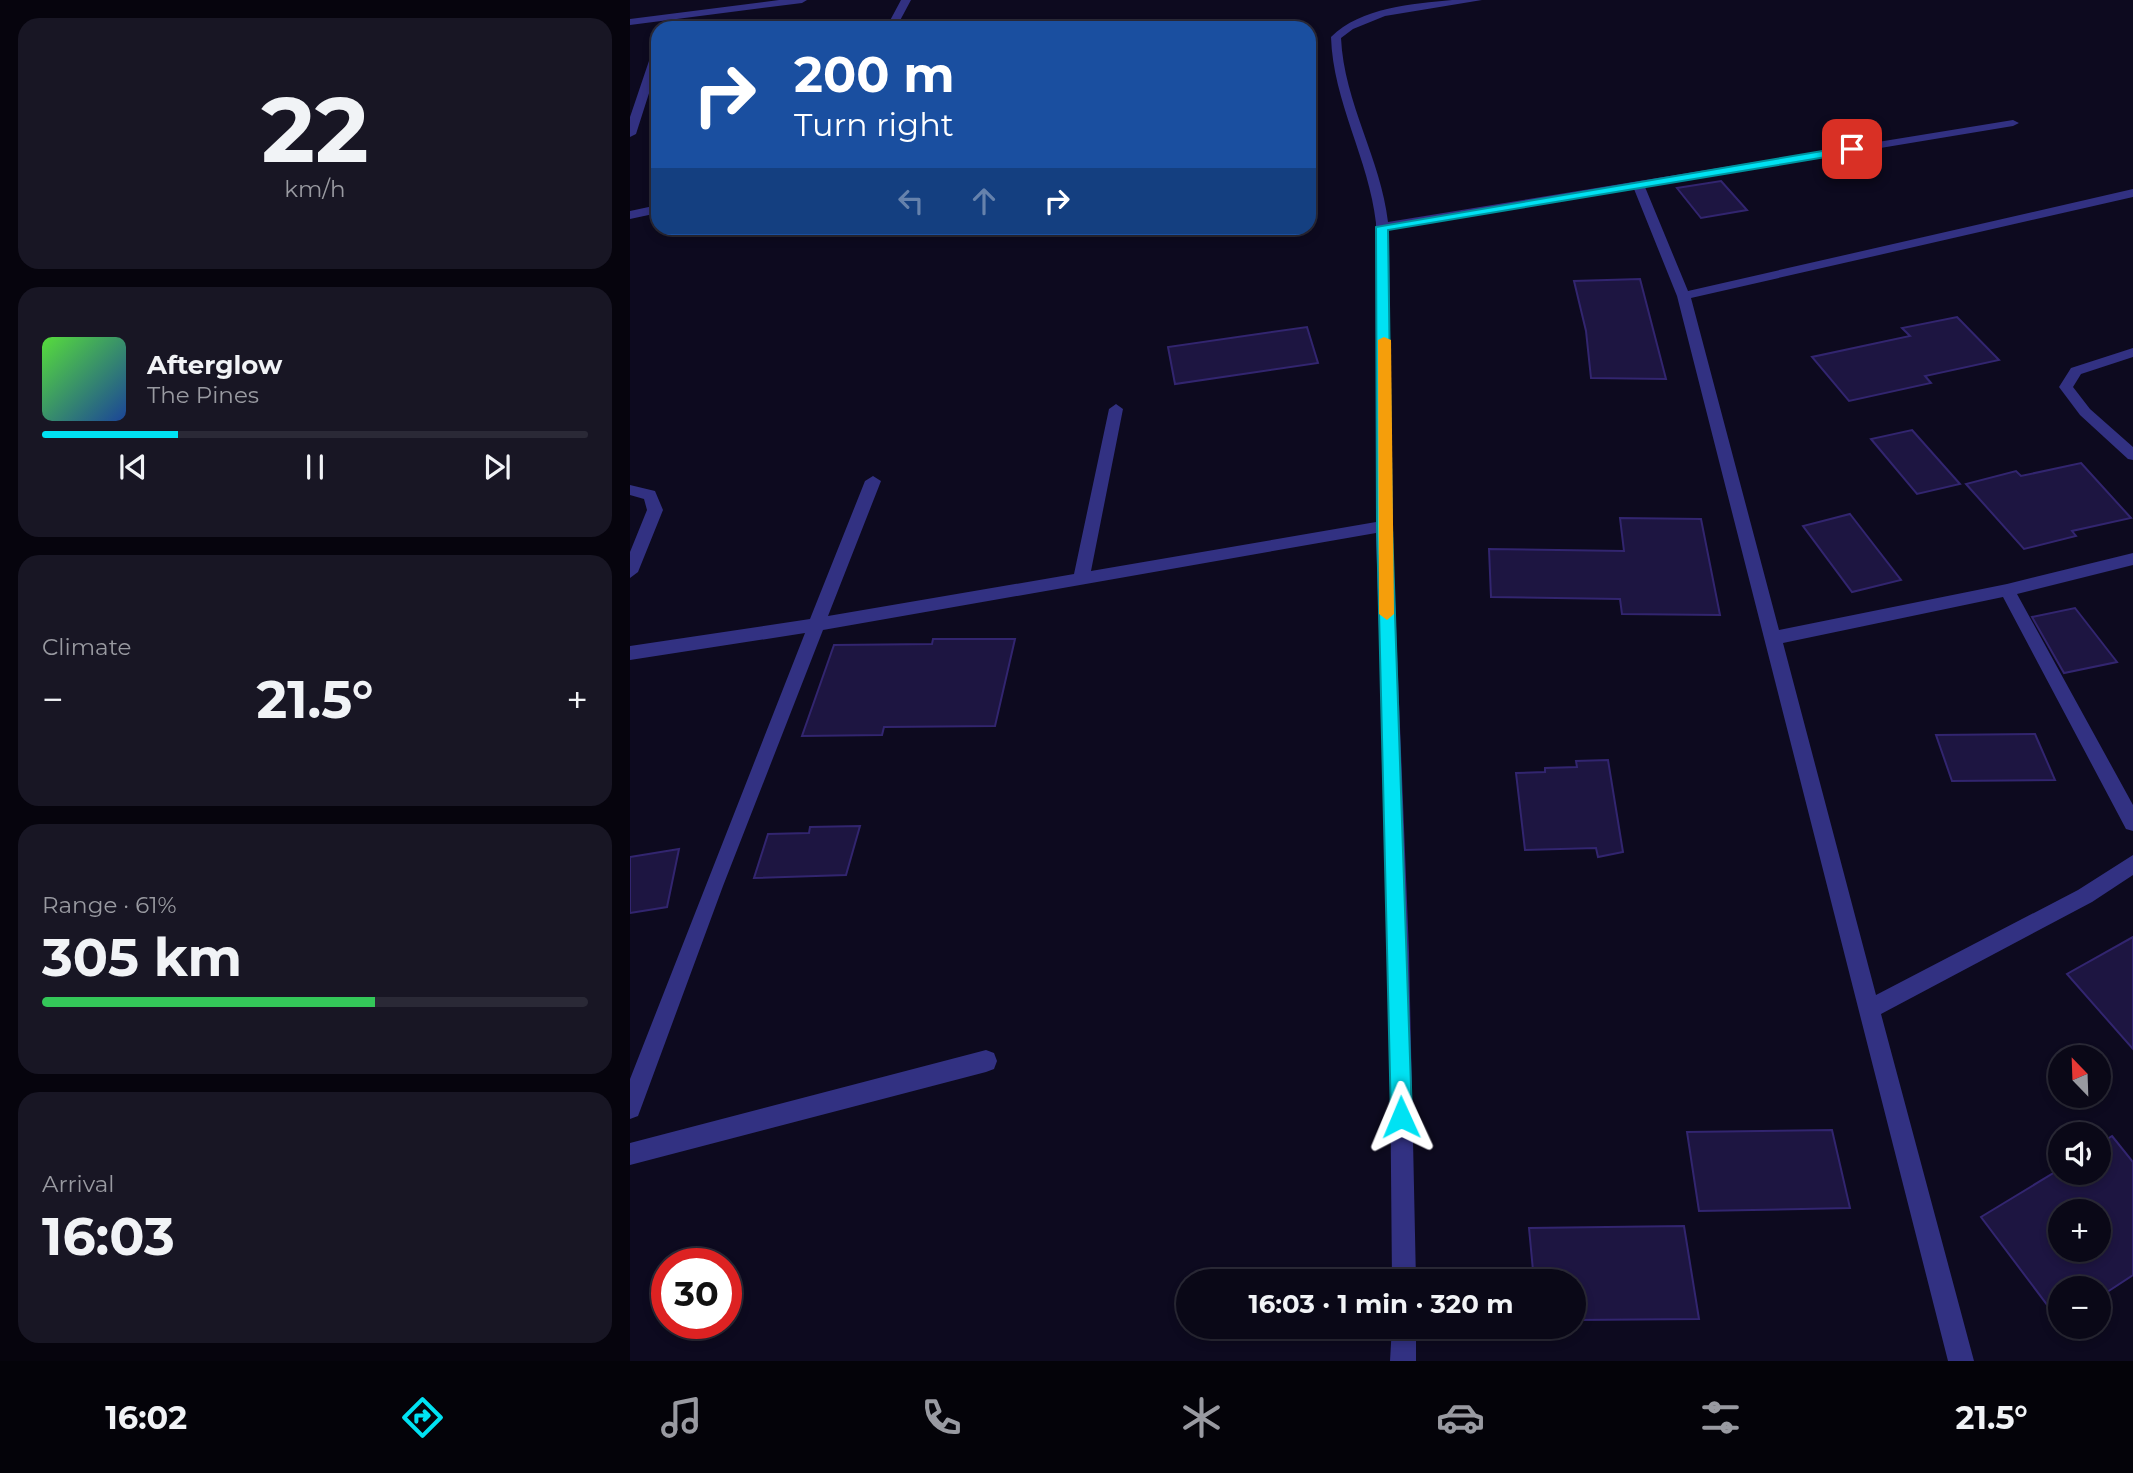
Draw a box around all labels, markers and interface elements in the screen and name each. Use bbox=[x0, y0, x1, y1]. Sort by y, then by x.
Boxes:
text: 200 m bbox=[794, 45, 955, 104]
icon: right bbox=[679, 49, 770, 140]
text: 22 bbox=[261, 74, 369, 185]
text: Turn right bbox=[794, 105, 954, 144]
pin bbox=[1822, 119, 1882, 179]
icon: arrive bbox=[1833, 130, 1871, 168]
text: km/h bbox=[284, 175, 346, 203]
icon: left bbox=[892, 182, 930, 220]
icon: ahead bbox=[965, 182, 1003, 220]
icon: right bbox=[1038, 182, 1076, 220]
text: Afterglow bbox=[147, 349, 282, 381]
text: The Pines bbox=[147, 381, 259, 409]
icon: previous bbox=[114, 448, 152, 486]
icon: pause bbox=[296, 448, 334, 486]
icon: next bbox=[478, 448, 516, 486]
text: Climate bbox=[42, 633, 131, 661]
text: 21.5° bbox=[256, 668, 374, 731]
text: − bbox=[42, 676, 64, 723]
text: + bbox=[566, 676, 588, 723]
text: Range · 61% bbox=[42, 891, 177, 919]
text: 305 km bbox=[42, 926, 242, 989]
north arrow bbox=[2048, 1045, 2110, 1108]
map controls bbox=[2048, 1045, 2111, 1339]
position arrow bbox=[1364, 1080, 1438, 1154]
button: sound bbox=[2048, 1122, 2111, 1185]
text: Arrival bbox=[42, 1170, 115, 1198]
button: + bbox=[2048, 1199, 2111, 1262]
text: 16:03 bbox=[42, 1205, 175, 1268]
speed limit sign: 30 bbox=[651, 1248, 742, 1339]
button: − bbox=[2048, 1276, 2111, 1339]
text: 16:03 · 1 min · 320 m bbox=[1249, 1288, 1514, 1320]
icon: directions bbox=[398, 1393, 447, 1442]
icon: music bbox=[657, 1393, 706, 1442]
icon: phone bbox=[917, 1393, 966, 1442]
icon: climate bbox=[1177, 1393, 1226, 1442]
icon: car bbox=[1436, 1393, 1485, 1442]
icon: filters bbox=[1696, 1393, 1745, 1442]
text: 16:02 bbox=[105, 1398, 187, 1437]
text: 21.5° bbox=[1956, 1398, 2028, 1437]

